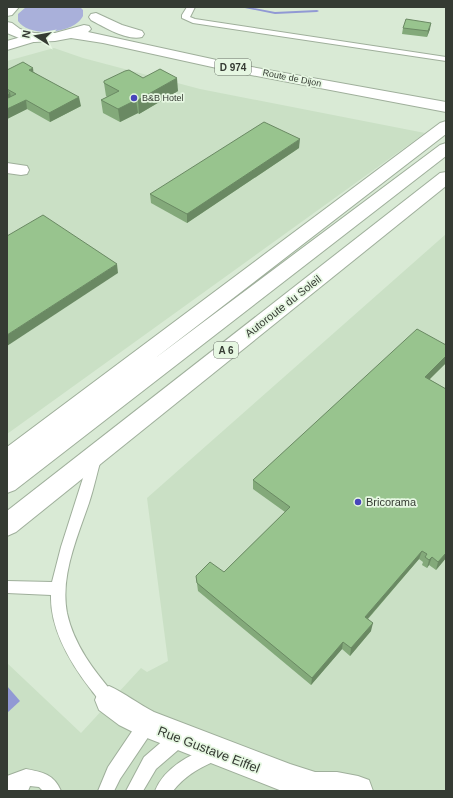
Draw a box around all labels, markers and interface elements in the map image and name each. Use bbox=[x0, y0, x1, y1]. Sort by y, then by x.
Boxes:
north arrow bbox=[16, 16, 56, 56]
text: N bbox=[20, 29, 33, 39]
road number: D 974 bbox=[215, 59, 251, 75]
street label: Route de Dijon bbox=[262, 67, 322, 89]
marker: B&B Hotel bbox=[129, 93, 139, 103]
place label: B&B Hotel bbox=[142, 93, 184, 103]
street label: Autoroute du Soleil bbox=[243, 273, 323, 339]
road number: A 6 bbox=[214, 342, 238, 358]
place label: Bricorama bbox=[366, 496, 417, 508]
marker: Bricorama bbox=[353, 497, 363, 507]
street label: Rue Gustave Eiffel bbox=[156, 723, 262, 776]

